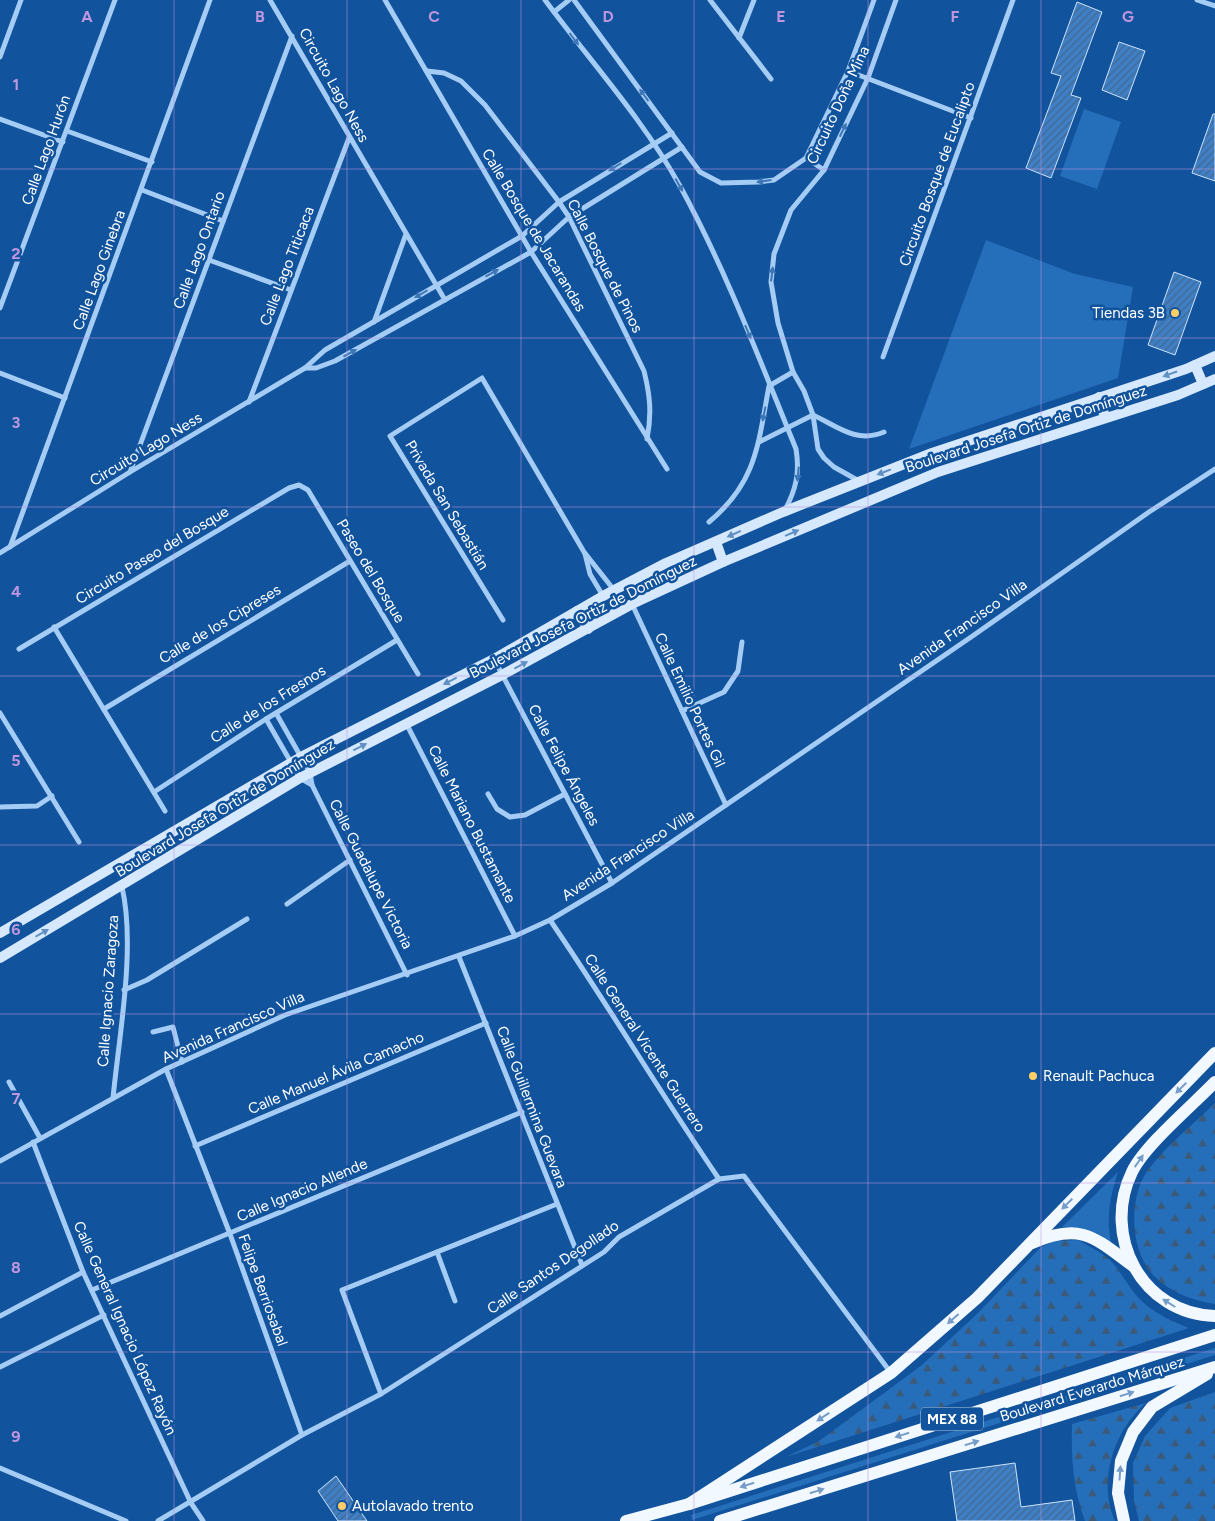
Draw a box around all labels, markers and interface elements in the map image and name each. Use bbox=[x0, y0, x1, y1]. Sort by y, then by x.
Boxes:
text: A bbox=[81, 7, 93, 26]
text: B bbox=[255, 7, 265, 26]
text: C bbox=[428, 7, 440, 26]
text: D bbox=[602, 7, 614, 26]
text: E bbox=[776, 7, 786, 26]
text: F bbox=[951, 7, 960, 26]
text: G bbox=[1122, 7, 1134, 26]
street label: Circuito Lago Ness bbox=[295, 25, 373, 145]
one-way arrow bbox=[569, 32, 579, 46]
street label: Circuito Doña Mina bbox=[803, 43, 873, 167]
text: 1 bbox=[13, 75, 19, 94]
street label: Circuito Bosque de Eucalipto bbox=[895, 79, 979, 269]
one-way arrow bbox=[639, 88, 649, 102]
street label: Calle Lago Hurón bbox=[18, 93, 74, 207]
one-way arrow bbox=[839, 123, 847, 137]
street label: Calle Bosque de Jacarandas bbox=[478, 145, 590, 315]
one-way arrow bbox=[608, 163, 621, 172]
one-way arrow bbox=[756, 177, 772, 185]
one-way arrow bbox=[675, 178, 683, 192]
street label: Calle Lago Ontario bbox=[169, 188, 229, 311]
street label: Calle Bosque de Pinos bbox=[563, 196, 647, 336]
street label: Calle Lago Titicaca bbox=[256, 204, 318, 328]
street label: Calle Lago Ginebra bbox=[69, 207, 129, 333]
text: 2 bbox=[11, 244, 21, 263]
one-way arrow bbox=[768, 265, 776, 281]
one-way arrow bbox=[486, 269, 499, 278]
one-way arrow bbox=[415, 290, 428, 299]
place label: Tiendas 3B bbox=[1092, 304, 1165, 322]
marker: Tiendas 3B bbox=[1169, 307, 1181, 319]
one-way arrow bbox=[744, 325, 752, 340]
one-way arrow bbox=[344, 348, 357, 357]
one-way arrow bbox=[1162, 370, 1177, 378]
street label: Boulevard Josefa Ortiz de Domínguez bbox=[903, 381, 1149, 477]
one-way arrow bbox=[760, 406, 768, 422]
street label: Circuito Lago Ness bbox=[87, 408, 205, 490]
text: 3 bbox=[12, 413, 21, 432]
street label: Privada San Sebastián bbox=[401, 437, 493, 573]
one-way arrow bbox=[794, 466, 802, 482]
one-way arrow bbox=[876, 468, 891, 476]
street label: Circuito Paseo del Bosque bbox=[72, 502, 232, 608]
street label: Paseo del Bosque bbox=[333, 516, 409, 626]
one-way arrow bbox=[785, 529, 800, 537]
one-way arrow bbox=[727, 531, 741, 539]
street label: Boulevard Josefa Ortiz de Domínguez bbox=[466, 552, 700, 682]
street label: Avenida Francisco Villa bbox=[894, 575, 1030, 679]
street label: Calle de los Cipreses bbox=[156, 581, 284, 667]
text: 4 bbox=[11, 582, 21, 601]
street label: Calle Emilio Portes Gil bbox=[651, 630, 729, 770]
street label: Calle de los Fresnos bbox=[207, 661, 329, 747]
one-way arrow bbox=[513, 661, 528, 669]
one-way arrow bbox=[443, 677, 457, 685]
street label: Calle Felipe Ángeles bbox=[524, 701, 604, 829]
street label: Boulevard Josefa Ortiz de Domínguez bbox=[112, 735, 338, 881]
street label: Calle Mariano Bustamante bbox=[424, 742, 520, 906]
one-way arrow bbox=[353, 743, 367, 751]
text: 5 bbox=[11, 751, 21, 770]
street label: Calle Guadalupe Victoria bbox=[325, 796, 417, 952]
street label: Avenida Francisco Villa bbox=[558, 805, 698, 905]
street label: Calle Ignacio Zaragoza bbox=[94, 914, 122, 1068]
text: 6 bbox=[11, 920, 21, 939]
one-way arrow bbox=[36, 929, 49, 938]
street label: Calle General Vicente Guerrero bbox=[581, 950, 710, 1136]
street label: Avenida Francisco Villa bbox=[159, 987, 307, 1067]
street label: Calle Guillermina Guevara bbox=[493, 1024, 571, 1190]
street label: Calle Manuel Ávila Camacho bbox=[245, 1028, 427, 1118]
place label: Renault Pachuca bbox=[1043, 1067, 1154, 1085]
marker: Renault Pachuca bbox=[1027, 1070, 1039, 1082]
one-way arrow bbox=[1175, 1082, 1187, 1094]
text: 7 bbox=[12, 1089, 21, 1108]
street label: Calle Ignacio Allende bbox=[234, 1154, 370, 1226]
one-way arrow bbox=[1134, 1155, 1144, 1168]
one-way arrow bbox=[1061, 1198, 1073, 1210]
street label: Calle Santos Degollado bbox=[484, 1216, 623, 1318]
street label: Calle General Ignacio López Rayón bbox=[70, 1218, 180, 1438]
street label: Felipe Berriosabal bbox=[234, 1232, 292, 1348]
text: 8 bbox=[11, 1258, 21, 1277]
one-way arrow bbox=[1162, 1298, 1176, 1308]
one-way arrow bbox=[946, 1314, 959, 1325]
street label: Boulevard Everardo Márquez bbox=[998, 1352, 1186, 1426]
one-way arrow bbox=[1120, 1390, 1135, 1398]
road number: MEX 88 bbox=[921, 1408, 983, 1430]
one-way arrow bbox=[816, 1412, 830, 1421]
text: 9 bbox=[11, 1427, 21, 1446]
one-way arrow bbox=[894, 1432, 909, 1440]
one-way arrow bbox=[965, 1438, 980, 1446]
one-way arrow bbox=[1116, 1465, 1124, 1481]
one-way arrow bbox=[740, 1482, 755, 1489]
one-way arrow bbox=[810, 1487, 825, 1495]
place label: Autolavado trento bbox=[352, 1497, 474, 1515]
marker: Autolavado trento bbox=[336, 1500, 348, 1512]

